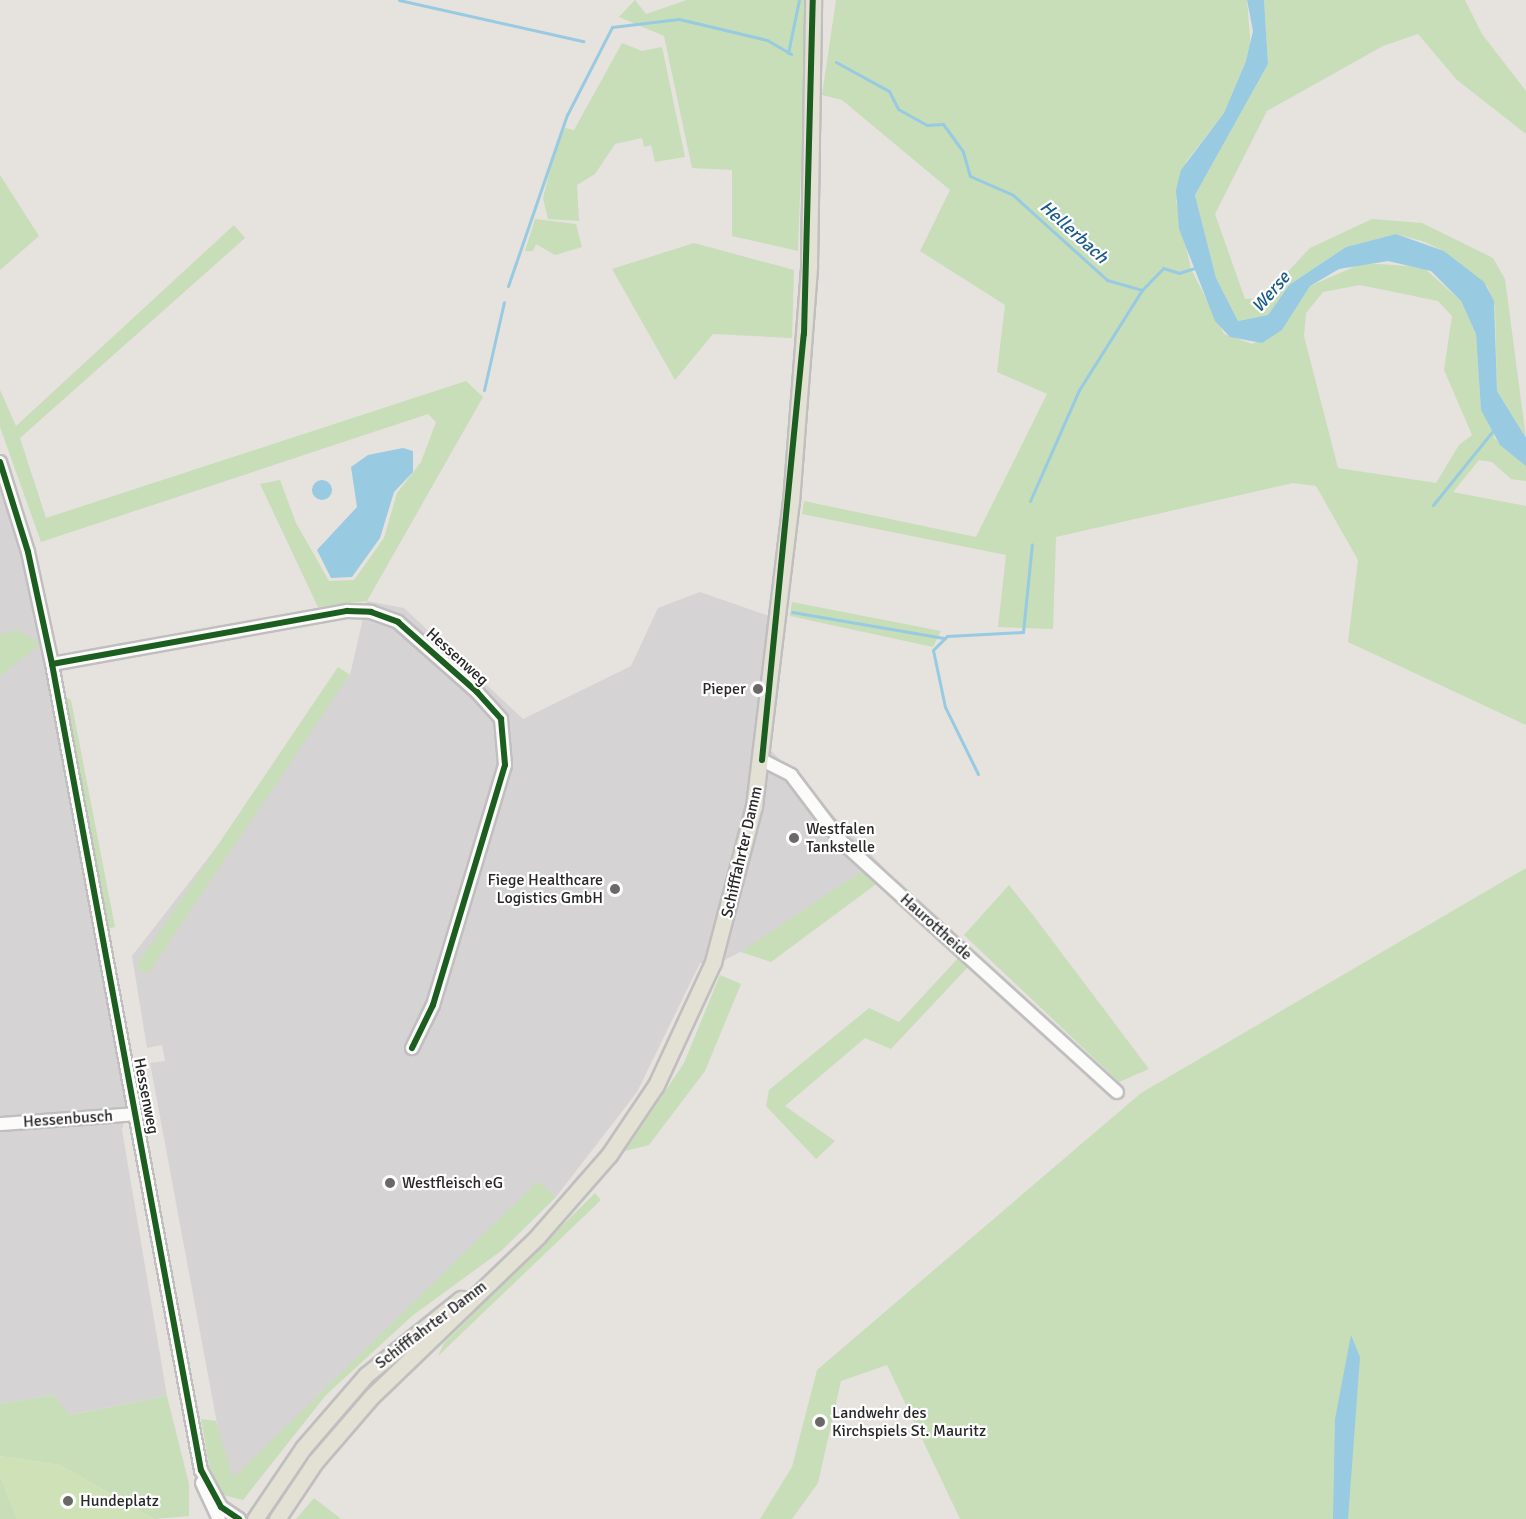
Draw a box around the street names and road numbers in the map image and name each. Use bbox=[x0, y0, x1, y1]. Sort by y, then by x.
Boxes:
street label: Hessenweg bbox=[422, 624, 492, 690]
street label: Schifffahrter Damm bbox=[718, 784, 766, 920]
street label: Haurottheide bbox=[896, 890, 976, 964]
street label: Hessenweg bbox=[129, 1056, 163, 1136]
street label: Hessenbusch bbox=[22, 1106, 114, 1132]
street label: Schifffahrter Damm bbox=[372, 1277, 490, 1373]

